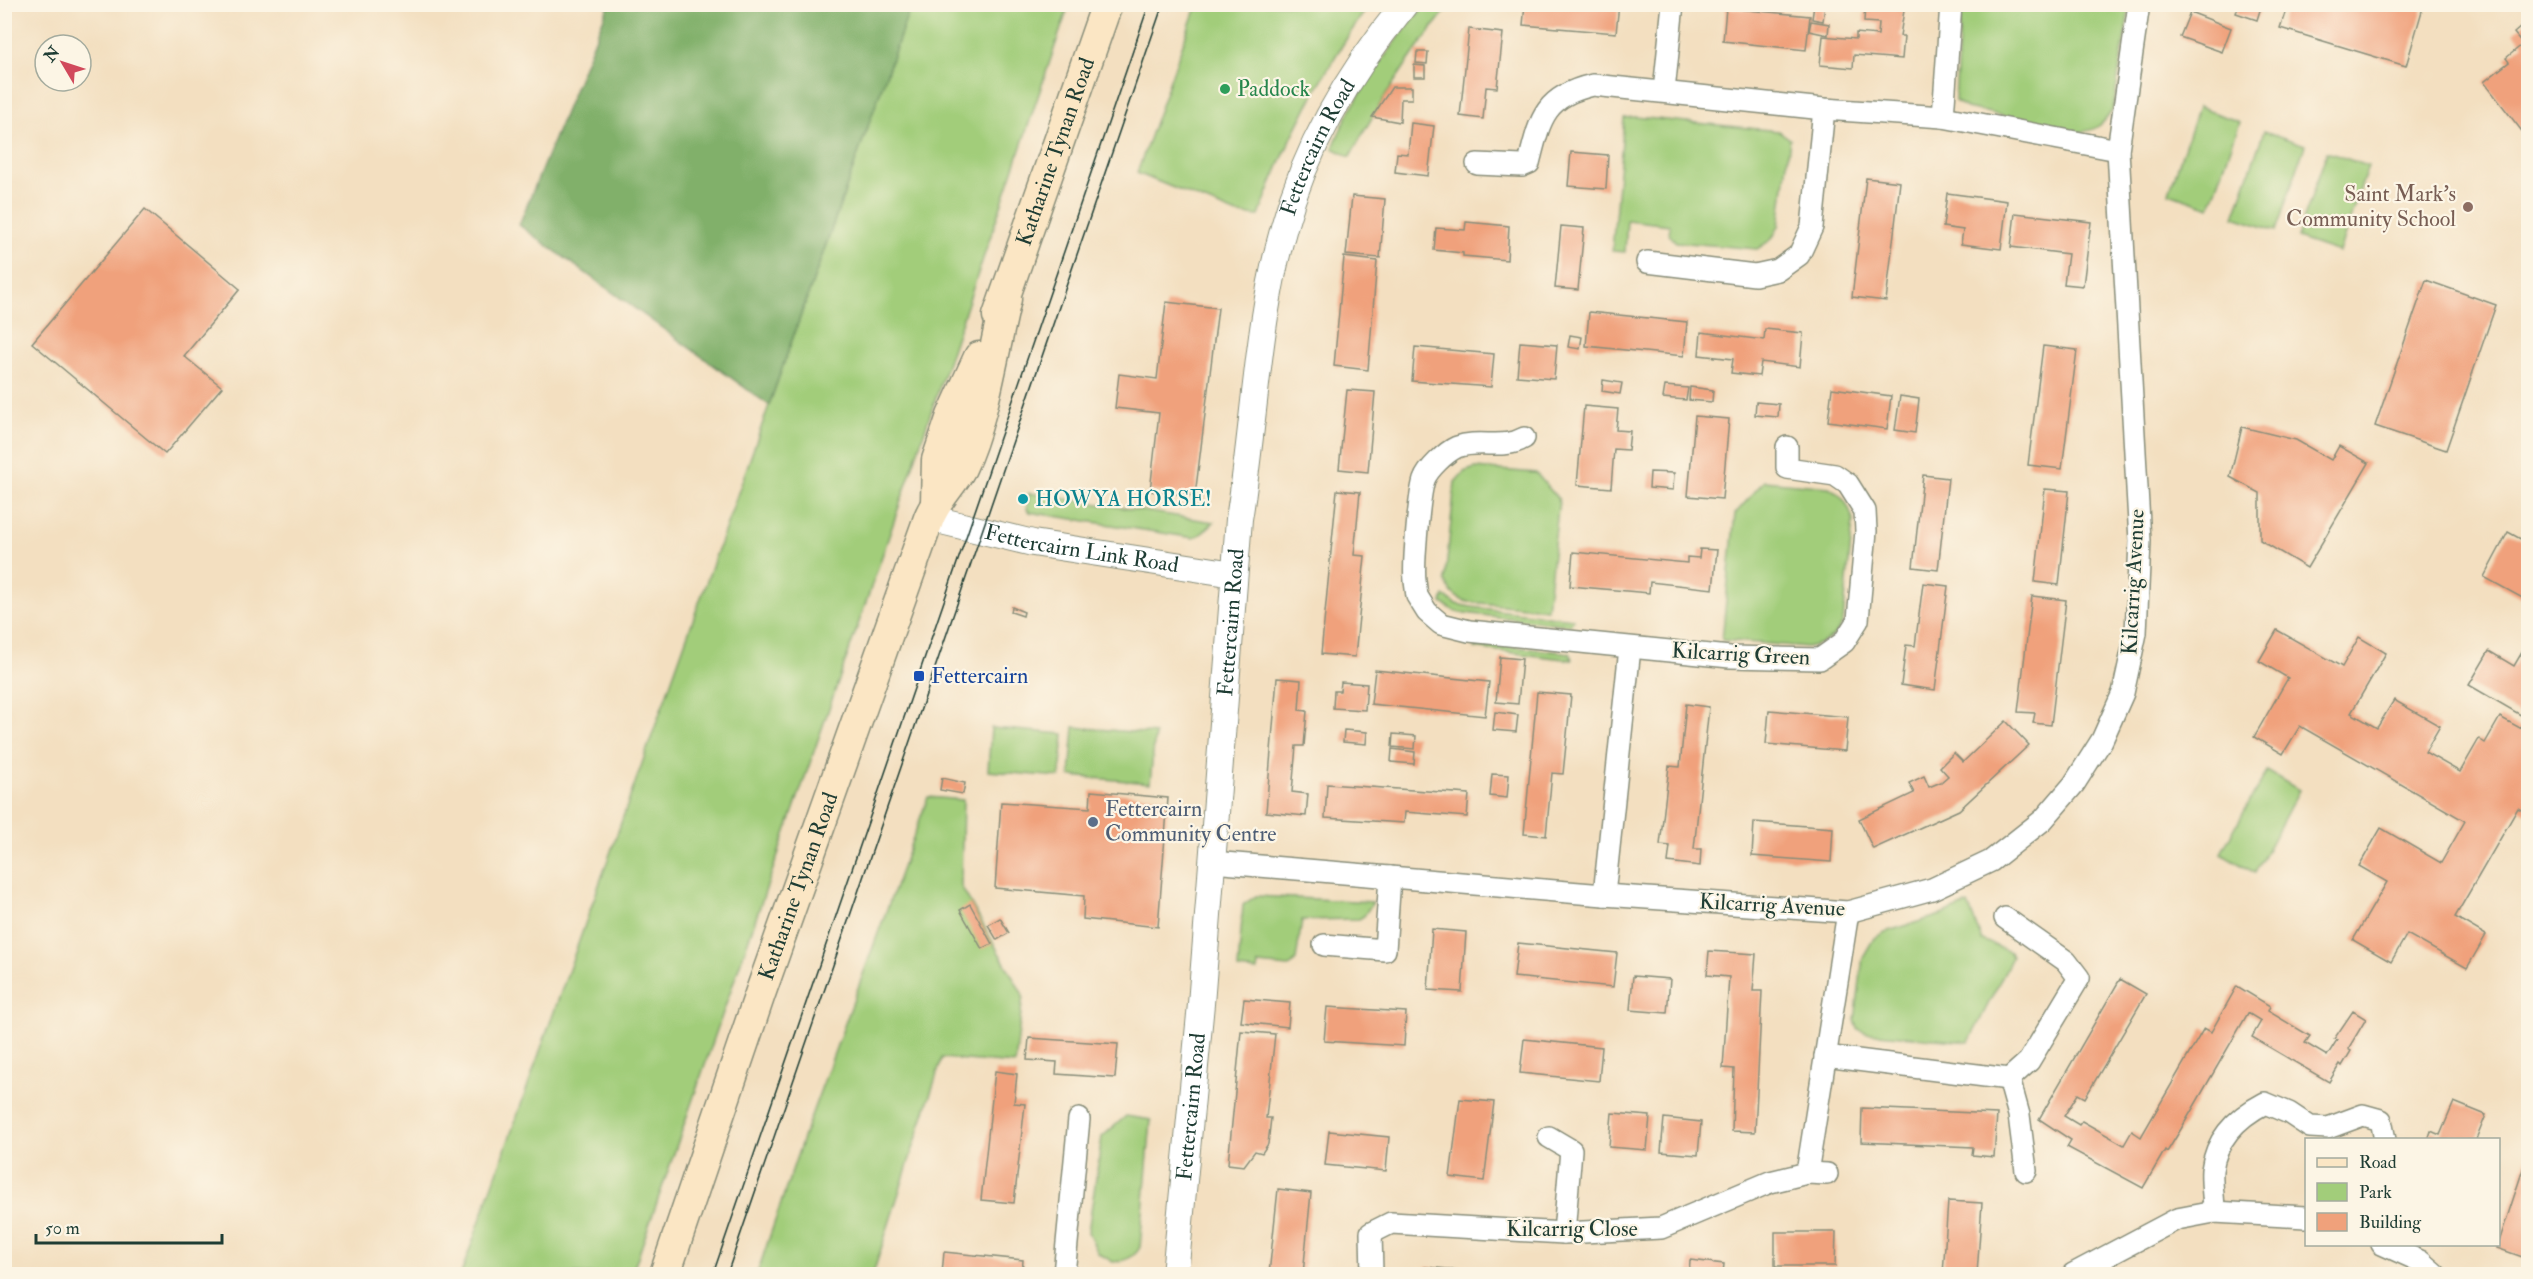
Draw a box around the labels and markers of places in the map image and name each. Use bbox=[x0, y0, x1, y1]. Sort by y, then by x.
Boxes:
place label: Paddock bbox=[1237, 75, 1311, 103]
marker: Paddock bbox=[1218, 82, 1232, 96]
place label: Saint Mark's Community School bbox=[2286, 180, 2456, 233]
marker: Saint Mark's Community School bbox=[2461, 200, 2475, 214]
place label: HOWYA HORSE! bbox=[1035, 485, 1212, 513]
marker: HOWYA HORSE! bbox=[1016, 492, 1030, 506]
place label: Fettercairn bbox=[931, 662, 1028, 690]
marker: Fettercairn bbox=[912, 669, 926, 683]
place label: Fettercairn Community Centre bbox=[1105, 795, 1277, 848]
marker: Fettercairn Community Centre bbox=[1086, 815, 1100, 829]

